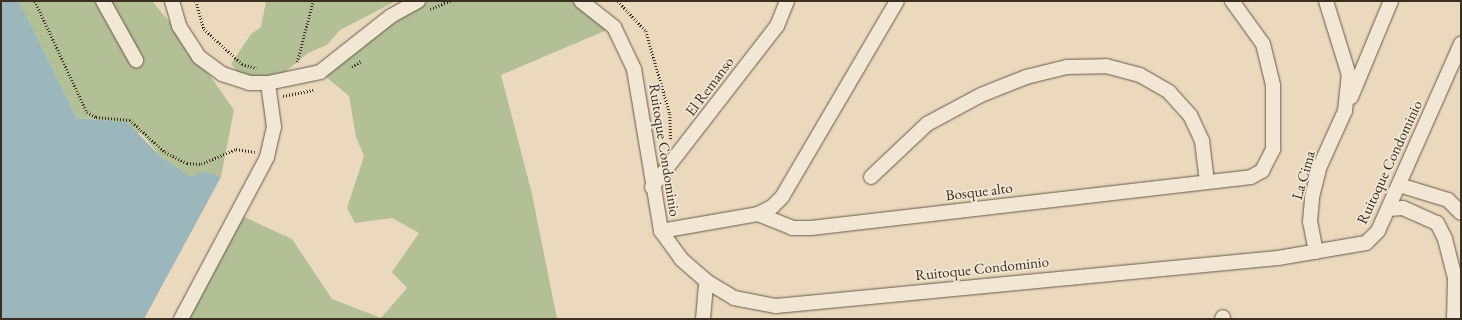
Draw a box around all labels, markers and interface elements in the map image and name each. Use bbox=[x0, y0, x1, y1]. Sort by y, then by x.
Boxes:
street label: El Remanso bbox=[681, 53, 737, 119]
street label: Ruitoque Condominio bbox=[646, 82, 684, 218]
street label: Ruitoque Condominio bbox=[1352, 97, 1426, 227]
street label: La Cima bbox=[1287, 149, 1319, 201]
street label: Bosque alto bbox=[944, 178, 1014, 204]
street label: Ruitoque Condominio bbox=[914, 252, 1050, 284]

